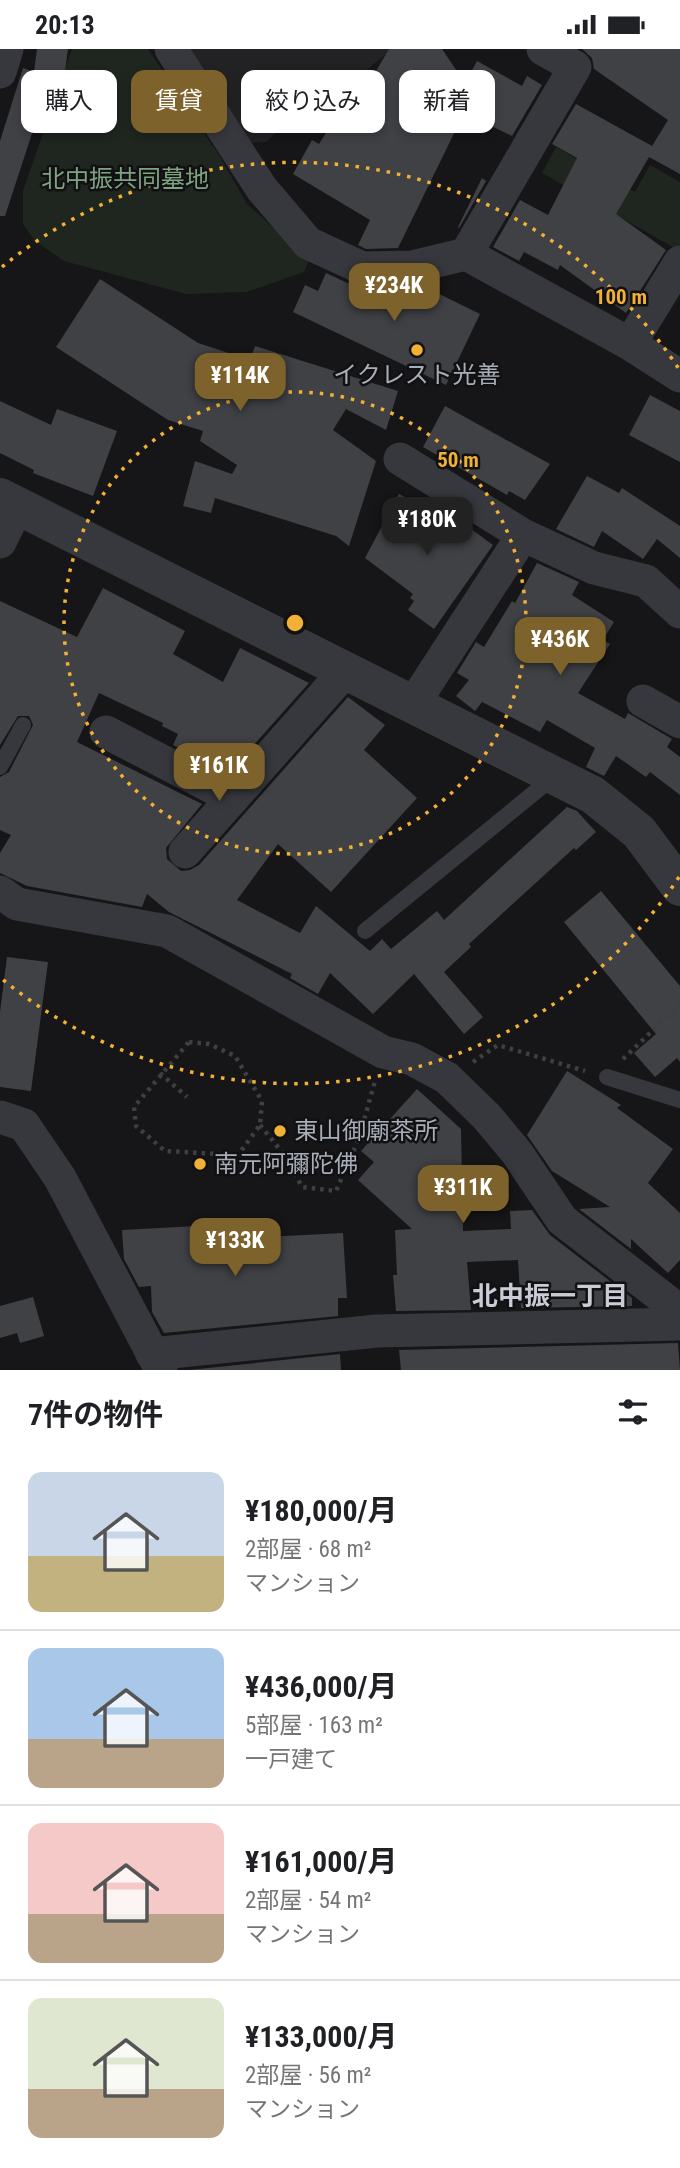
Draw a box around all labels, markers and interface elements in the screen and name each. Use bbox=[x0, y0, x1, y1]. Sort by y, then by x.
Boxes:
text: 20:13 bbox=[35, 10, 95, 40]
chip: 購入 bbox=[21, 70, 117, 133]
chip: 賃貸 bbox=[131, 70, 227, 133]
chip: 絞り込み bbox=[241, 70, 385, 133]
chip: 新着 bbox=[399, 70, 495, 133]
park label: 北中振共同墓地 bbox=[41, 165, 209, 193]
pin: ¥234K bbox=[345, 264, 443, 323]
text: ¥234K bbox=[365, 272, 423, 299]
text: 100 m bbox=[595, 285, 647, 309]
marker: イクレスト光善 bbox=[409, 342, 425, 358]
pin: ¥114K bbox=[191, 353, 289, 413]
place label: イクレスト光善 bbox=[333, 361, 501, 389]
text: ¥114K bbox=[211, 362, 269, 389]
text: 50 m bbox=[437, 448, 479, 472]
pin: ¥180K bbox=[378, 497, 476, 557]
text: ¥180K bbox=[398, 506, 456, 533]
centre of rings bbox=[283, 611, 307, 635]
pin: ¥436K bbox=[511, 617, 609, 677]
text: ¥436K bbox=[531, 626, 589, 653]
pin: ¥161K bbox=[170, 743, 268, 803]
text: ¥161K bbox=[190, 752, 248, 779]
place label: 東山御廟茶所 bbox=[294, 1117, 438, 1145]
marker: 東山御廟茶所 bbox=[272, 1123, 288, 1139]
place label: 南元阿彌陀佛 bbox=[214, 1150, 358, 1178]
marker: 南元阿彌陀佛 bbox=[192, 1156, 208, 1172]
pin: ¥311K bbox=[414, 1165, 512, 1225]
text: ¥311K bbox=[434, 1174, 492, 1201]
pin: ¥133K bbox=[186, 1219, 284, 1278]
text: ¥133K bbox=[206, 1227, 264, 1254]
district label: 北中振一丁目 bbox=[472, 1281, 628, 1311]
icon: filters bbox=[614, 1393, 652, 1431]
text: 7件の物件 bbox=[28, 1397, 163, 1432]
text: ¥180,000/月 bbox=[245, 1493, 398, 1528]
icon: home bbox=[84, 1500, 168, 1584]
text: 2部屋 · 68 m² bbox=[245, 1536, 371, 1563]
text: マンション bbox=[245, 1570, 360, 1597]
text: ¥436,000/月 bbox=[245, 1669, 398, 1704]
icon: home bbox=[84, 1676, 168, 1760]
text: 5部屋 · 163 m² bbox=[245, 1712, 383, 1739]
text: 一戸建て bbox=[245, 1746, 337, 1773]
text: ¥161,000/月 bbox=[245, 1844, 398, 1879]
icon: home bbox=[84, 1851, 168, 1935]
text: 2部屋 · 54 m² bbox=[245, 1887, 371, 1914]
text: マンション bbox=[245, 1921, 360, 1948]
text: ¥133,000/月 bbox=[245, 2019, 398, 2054]
icon: home bbox=[84, 2026, 168, 2110]
text: 2部屋 · 56 m² bbox=[245, 2062, 371, 2089]
text: マンション bbox=[245, 2096, 360, 2123]

